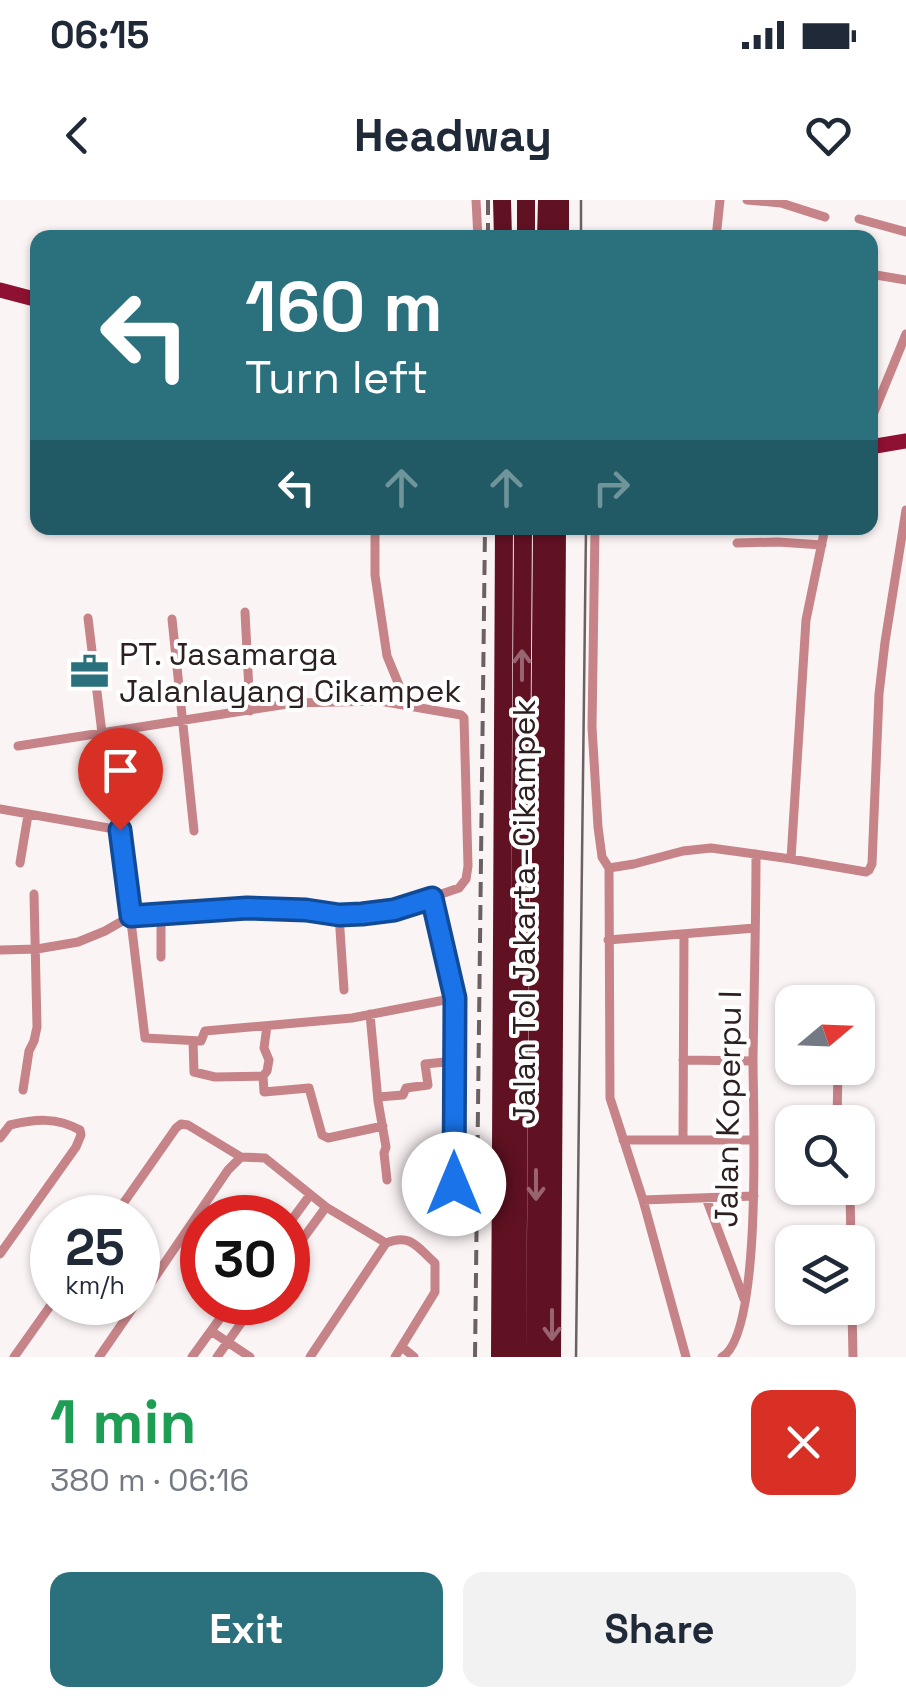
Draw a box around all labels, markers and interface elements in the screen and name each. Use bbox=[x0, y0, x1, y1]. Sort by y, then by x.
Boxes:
text: 06:15 bbox=[50, 11, 149, 59]
text: Headway bbox=[354, 107, 552, 164]
icon: back bbox=[50, 108, 105, 163]
icon: heart bbox=[801, 108, 856, 163]
text: 160 m bbox=[245, 262, 443, 351]
icon: left bbox=[80, 270, 210, 400]
text: Turn left bbox=[245, 349, 428, 406]
icon: left bbox=[269, 460, 324, 515]
icon: ahead bbox=[374, 460, 429, 515]
icon: ahead bbox=[479, 460, 534, 515]
icon: right bbox=[584, 460, 639, 515]
place label: PT. Jasamarga Jalanlayang Cikampek bbox=[119, 634, 462, 711]
one-way arrow bbox=[512, 649, 532, 682]
office icon: PT. Jasamarga Jalanlayang Cikampek bbox=[68, 651, 110, 693]
street label: Jalan Tol Jakarta–Cikampek bbox=[504, 699, 544, 1125]
pin bbox=[78, 728, 163, 831]
icon: arrive bbox=[93, 743, 148, 798]
north arrow bbox=[775, 985, 875, 1085]
map controls bbox=[775, 985, 875, 1325]
street label: Jalan Koperpu I bbox=[706, 990, 750, 1228]
button: search bbox=[775, 1105, 875, 1205]
position arrow bbox=[402, 1132, 506, 1236]
one-way arrow bbox=[526, 1168, 546, 1200]
speed limit sign: 30 bbox=[180, 1195, 310, 1325]
text: 25 bbox=[65, 1216, 125, 1280]
button: layers bbox=[775, 1225, 875, 1325]
text: km/h bbox=[65, 1269, 125, 1301]
one-way arrow bbox=[542, 1308, 562, 1340]
text: 1 min bbox=[50, 1384, 197, 1461]
button: close bbox=[751, 1390, 856, 1495]
text: 380 m · 06:16 bbox=[50, 1460, 249, 1500]
button: Exit bbox=[50, 1572, 443, 1687]
button: Share bbox=[463, 1572, 856, 1687]

